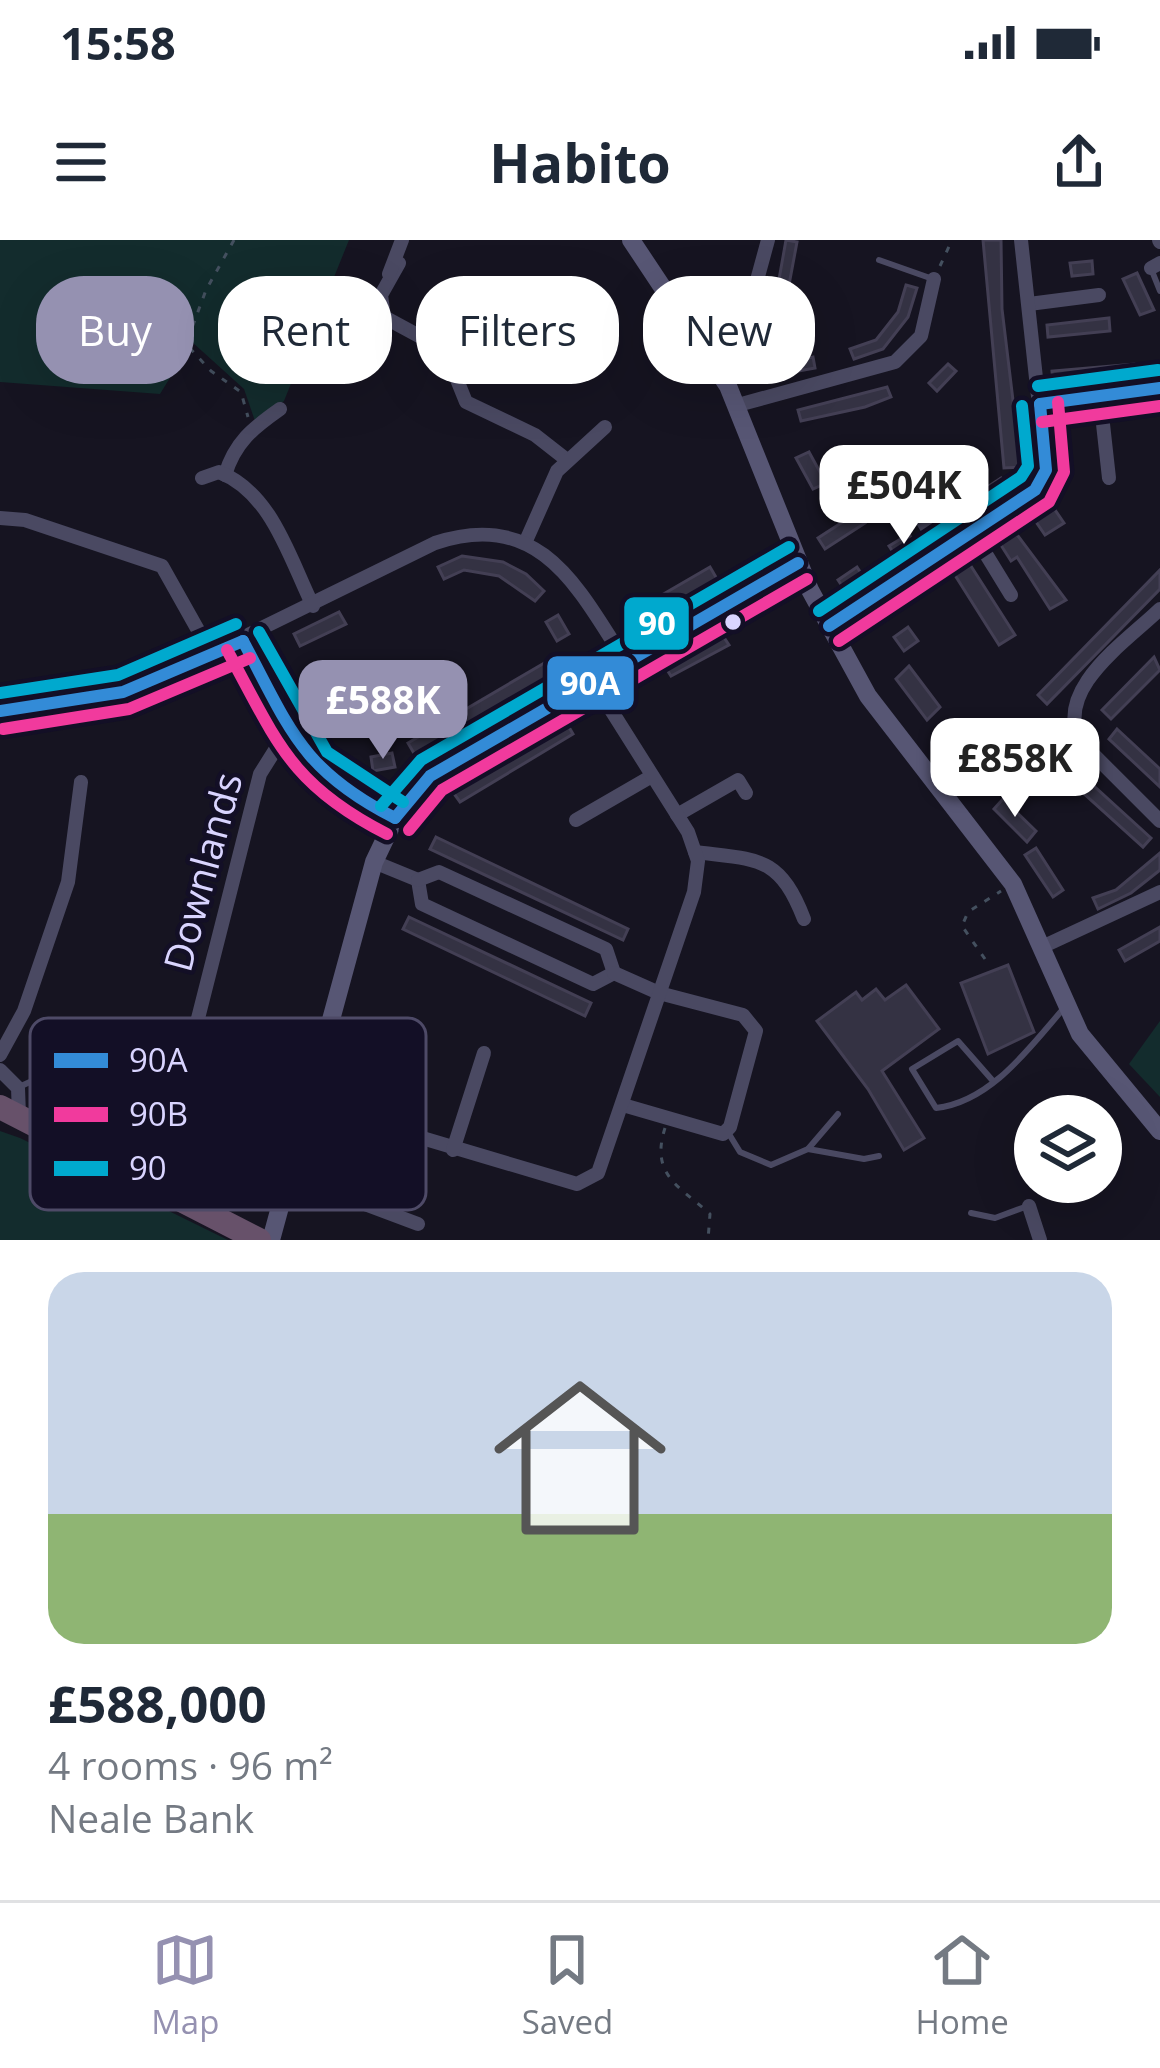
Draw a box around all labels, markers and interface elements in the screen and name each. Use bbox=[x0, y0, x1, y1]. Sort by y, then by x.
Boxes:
text: 15:58 bbox=[60, 12, 176, 73]
text: Habito bbox=[489, 125, 671, 199]
icon: menu bbox=[48, 129, 114, 195]
icon: share bbox=[1046, 129, 1112, 195]
chip: Buy bbox=[36, 276, 194, 384]
chip: Rent bbox=[218, 276, 392, 384]
chip: Filters bbox=[416, 276, 619, 384]
chip: New bbox=[643, 276, 815, 384]
pin: £504K bbox=[820, 445, 988, 547]
text: £504K bbox=[846, 457, 962, 510]
line badge: 90 bbox=[622, 595, 691, 652]
text: 90 bbox=[638, 600, 676, 645]
unlabelled marker bbox=[722, 611, 744, 633]
line badge: 90A bbox=[545, 654, 636, 712]
pin: £588K bbox=[299, 660, 467, 762]
text: 90A bbox=[560, 660, 620, 705]
text: £588K bbox=[325, 672, 441, 725]
pin: £858K bbox=[931, 718, 1099, 820]
text: £858K bbox=[957, 730, 1073, 783]
street label: Downlands bbox=[150, 766, 254, 977]
legend bbox=[30, 1018, 426, 1210]
text: 90A bbox=[129, 1037, 188, 1082]
text: 90B bbox=[129, 1091, 188, 1136]
map controls bbox=[1014, 1095, 1122, 1203]
button: layers bbox=[1014, 1095, 1122, 1203]
text: 90 bbox=[129, 1145, 167, 1190]
icon: home bbox=[472, 1350, 688, 1566]
text: £588,000 bbox=[48, 1668, 267, 1738]
text: 4 rooms · 96 m² bbox=[48, 1738, 333, 1791]
text: Neale Bank bbox=[48, 1791, 254, 1844]
tab: Map bbox=[151, 1927, 219, 2044]
tab: Saved bbox=[522, 1927, 613, 2044]
tab: Home bbox=[916, 1927, 1009, 2044]

